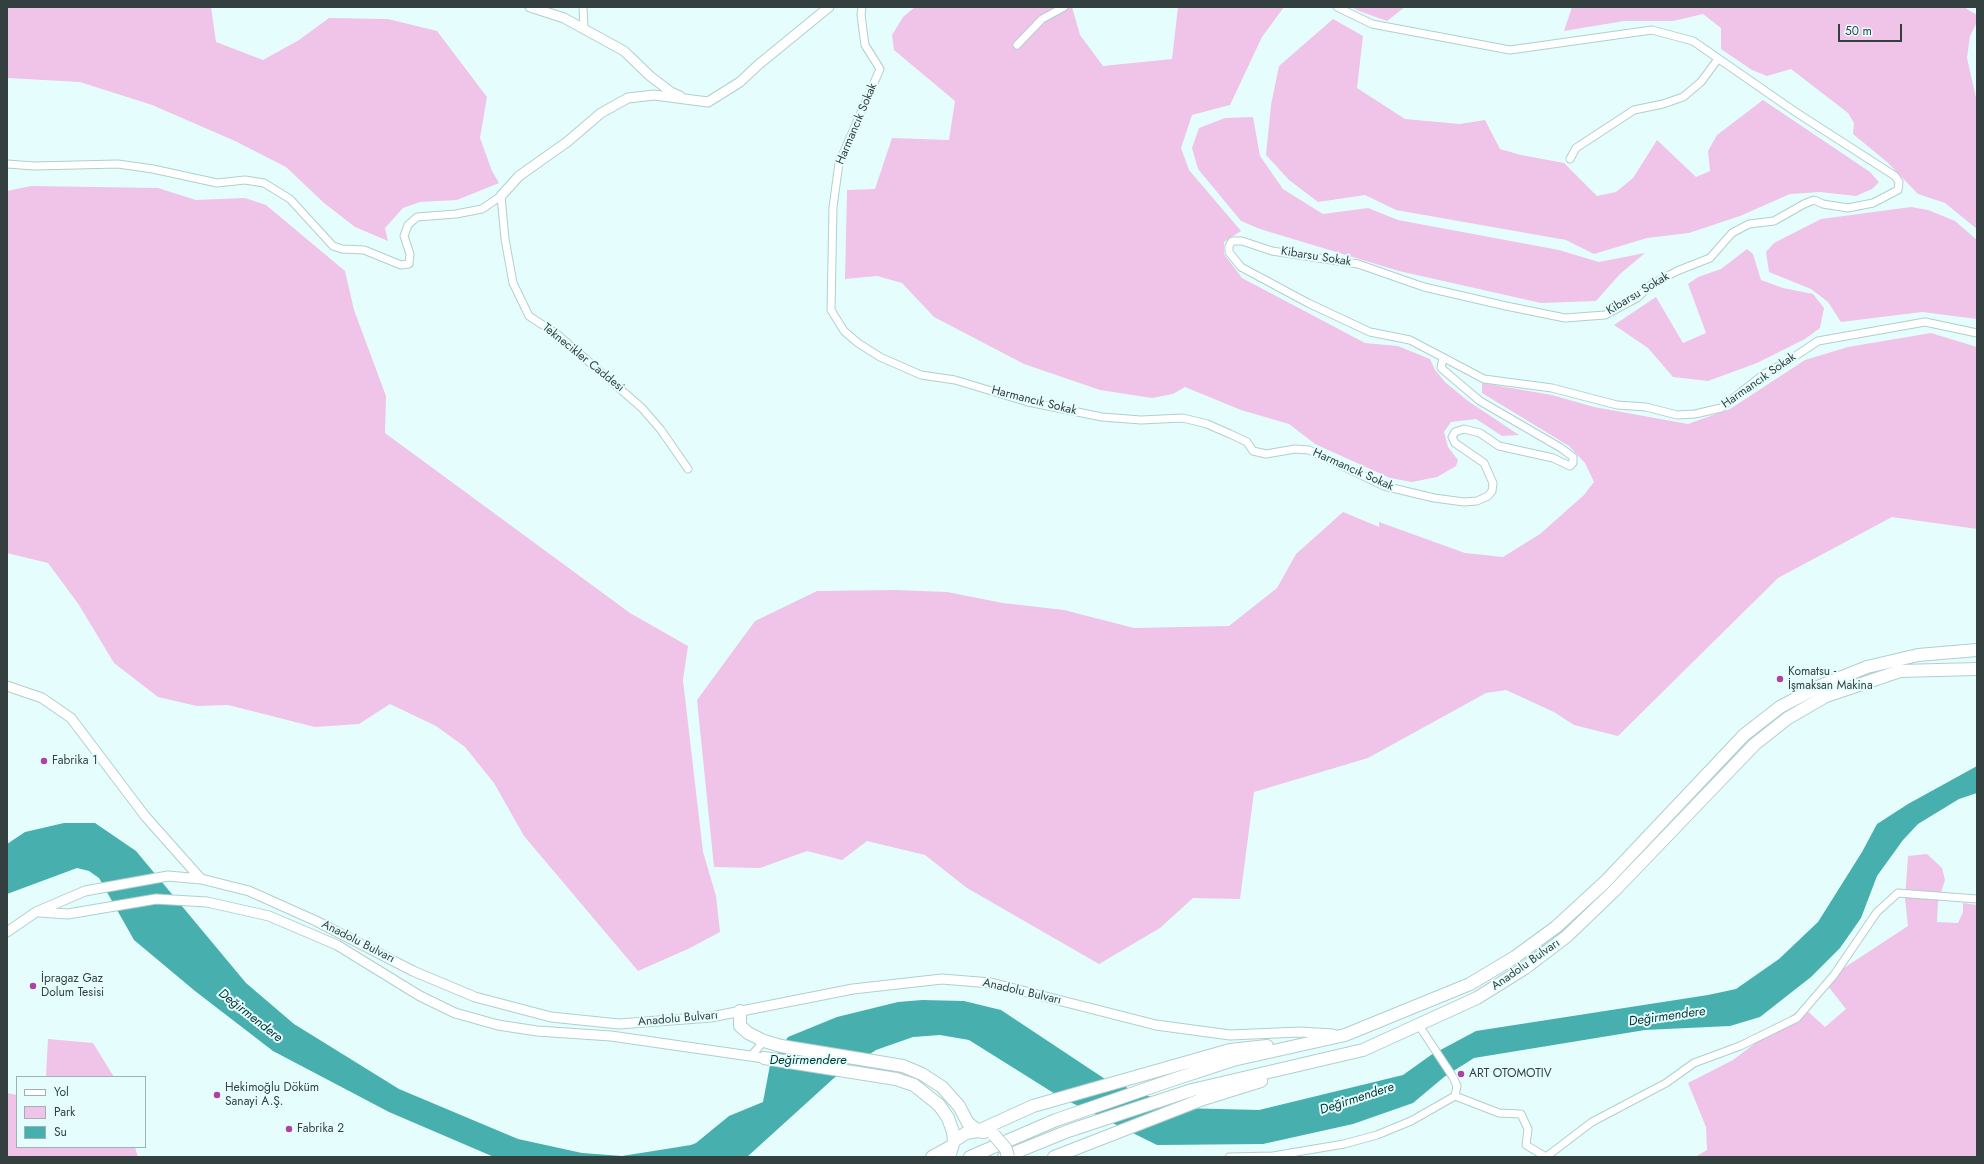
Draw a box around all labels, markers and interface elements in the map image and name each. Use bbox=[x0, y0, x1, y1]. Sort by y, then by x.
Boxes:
scale bar bbox=[1840, 16, 1904, 42]
text: 50 m bbox=[1845, 22, 1872, 40]
street label: Harmancık Sokak bbox=[833, 81, 881, 167]
street label: Kibarsu Sokak bbox=[1280, 244, 1352, 270]
street label: Kibarsu Sokak bbox=[1604, 270, 1672, 318]
street label: Teknecikler Caddesi bbox=[539, 321, 627, 395]
street label: Harmancık Sokak bbox=[1719, 350, 1799, 412]
street label: Harmancık Sokak bbox=[990, 383, 1078, 419]
street label: Harmancık Sokak bbox=[1310, 446, 1396, 494]
place label: Komatsu - İşmaksan Makina bbox=[1788, 665, 1873, 693]
marker: Komatsu - İşmaksan Makina bbox=[1775, 674, 1785, 684]
place label: Fabrika 1 bbox=[52, 754, 98, 768]
marker: Fabrika 1 bbox=[39, 756, 49, 766]
street label: Anadolu Bulvarı bbox=[319, 917, 397, 967]
street label: Anadolu Bulvarı bbox=[1489, 936, 1563, 994]
place label: İpragaz Gaz Dolum Tesisi bbox=[41, 972, 104, 1000]
street label: Anadolu Bulvarı bbox=[981, 976, 1063, 1008]
marker: İpragaz Gaz Dolum Tesisi bbox=[28, 981, 38, 991]
water label: Değirmendere bbox=[215, 986, 285, 1046]
water label: Değirmendere bbox=[1628, 1004, 1706, 1030]
street label: Anadolu Bulvarı bbox=[637, 1008, 719, 1030]
water label: Değirmendere bbox=[769, 1053, 847, 1069]
place label: ART OTOMOTIV bbox=[1469, 1067, 1552, 1081]
marker: ART OTOMOTIV bbox=[1456, 1069, 1466, 1079]
legend bbox=[16, 1076, 146, 1148]
water label: Değirmendere bbox=[1318, 1080, 1396, 1118]
place label: Hekimoğlu Döküm Sanayi A.Ş. bbox=[225, 1081, 319, 1109]
text: Yol bbox=[54, 1083, 69, 1101]
marker: Hekimoğlu Döküm Sanayi A.Ş. bbox=[212, 1090, 222, 1100]
text: Park bbox=[54, 1103, 75, 1121]
place label: Fabrika 2 bbox=[297, 1122, 344, 1136]
text: Su bbox=[54, 1123, 67, 1141]
marker: Fabrika 2 bbox=[284, 1124, 294, 1134]

